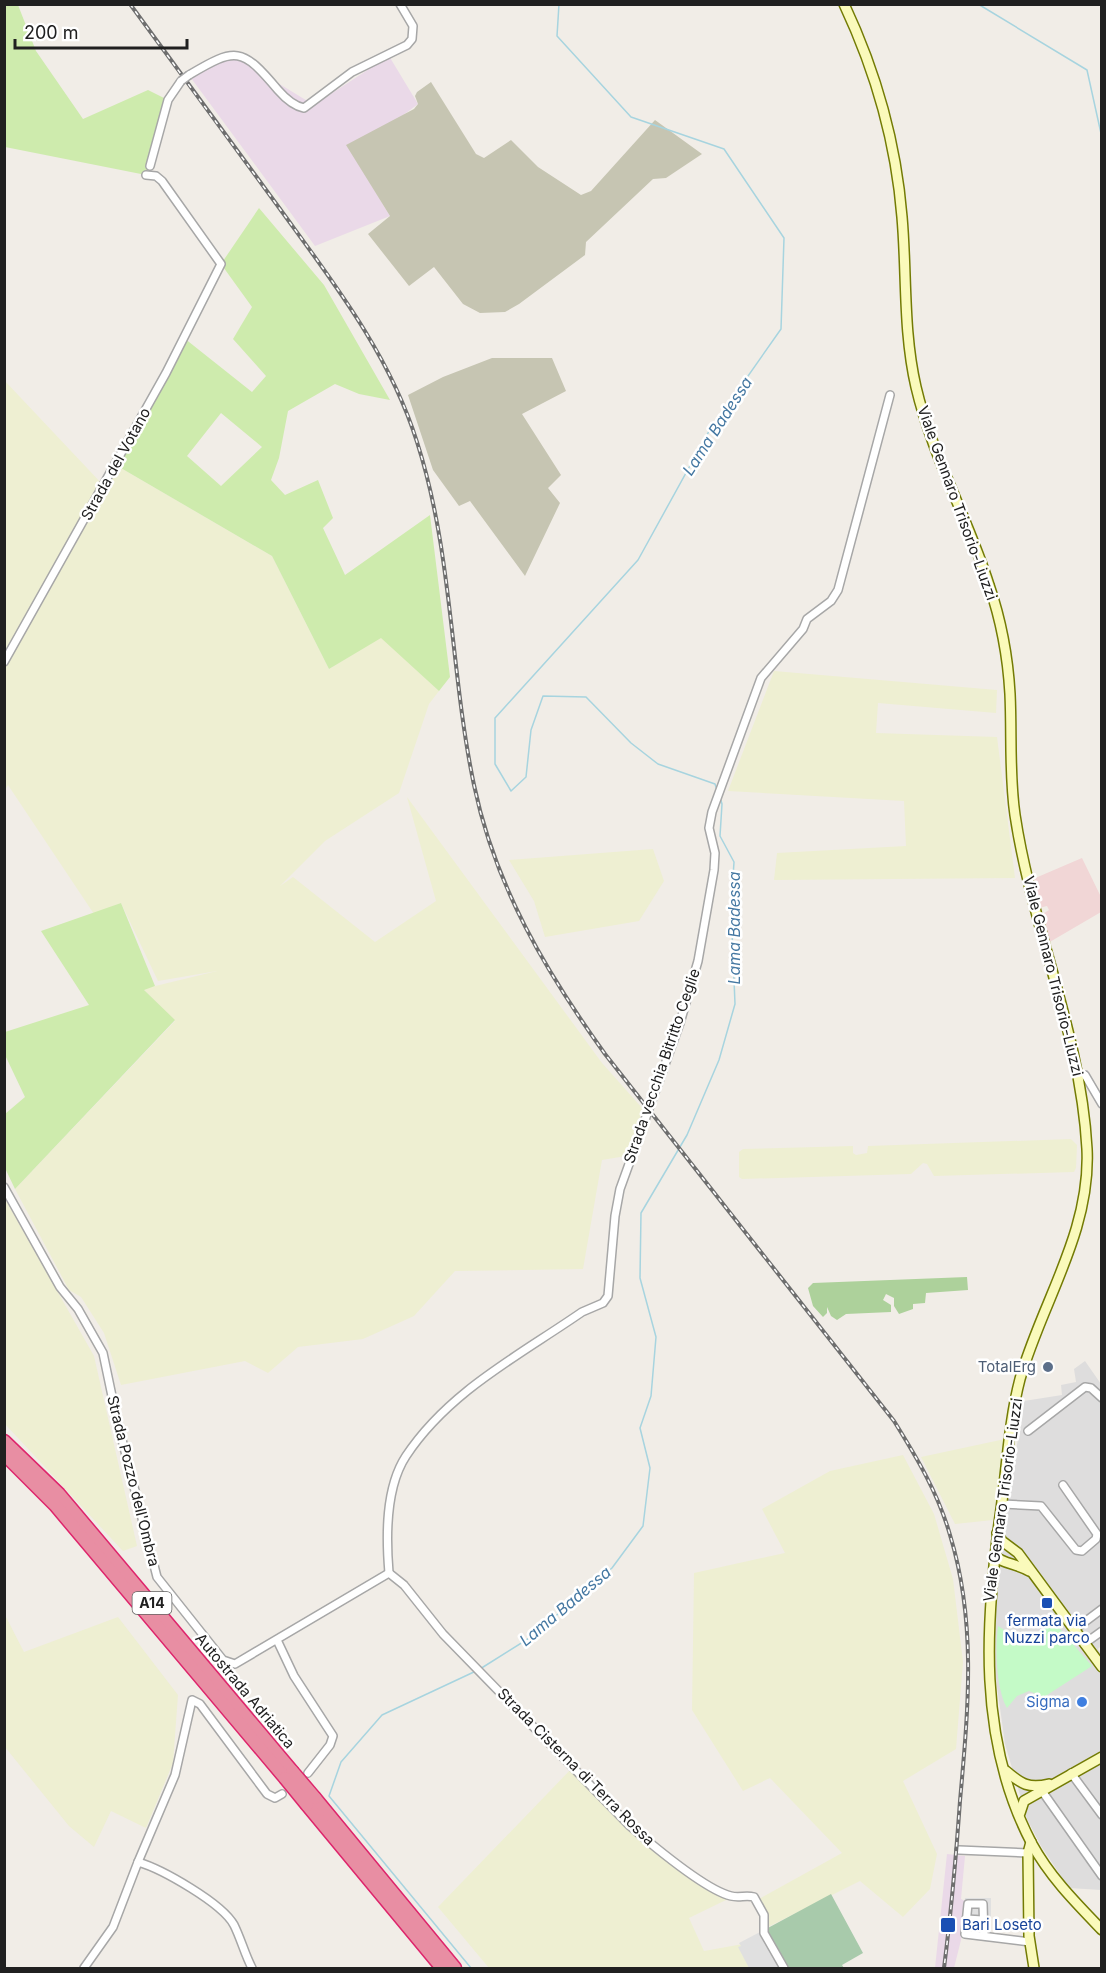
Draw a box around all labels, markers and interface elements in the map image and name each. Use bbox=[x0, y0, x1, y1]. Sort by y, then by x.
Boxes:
scale bar bbox=[15, 12, 188, 50]
text: 200 m bbox=[24, 22, 79, 43]
water label: Lama Badessa bbox=[678, 373, 756, 479]
street label: Viale Gennaro Trisorio-Liuzzi bbox=[913, 403, 1002, 603]
street label: Strada del Votano bbox=[77, 404, 154, 523]
water label: Lama Badessa bbox=[724, 871, 744, 985]
street label: Viale Gennaro Trisorio-Liuzzi bbox=[1019, 874, 1088, 1078]
street label: Strada vecchia Bitritto Ceglie bbox=[619, 966, 704, 1166]
place label: TotalErg bbox=[978, 1357, 1036, 1376]
marker: TotalErg bbox=[1041, 1360, 1055, 1374]
street label: Strada Pozzo dell'Ombra bbox=[103, 1393, 164, 1568]
street label: Viale Gennaro Trisorio-Liuzzi bbox=[979, 1397, 1026, 1603]
water label: Lama Badessa bbox=[515, 1562, 615, 1650]
road number: A14 bbox=[132, 1592, 172, 1614]
marker: fermata via Nuzzi parco bbox=[1040, 1596, 1054, 1610]
place label: fermata via Nuzzi parco bbox=[1004, 1611, 1090, 1647]
street label: Autostrada Adriatica bbox=[192, 1629, 299, 1752]
street label: Strada Cisterna di Terra Rossa bbox=[494, 1684, 659, 1849]
place label: Sigma bbox=[1026, 1692, 1070, 1711]
marker: Sigma bbox=[1075, 1695, 1089, 1709]
place label: Bari Loseto bbox=[962, 1915, 1042, 1934]
marker: Bari Loseto bbox=[939, 1916, 957, 1934]

